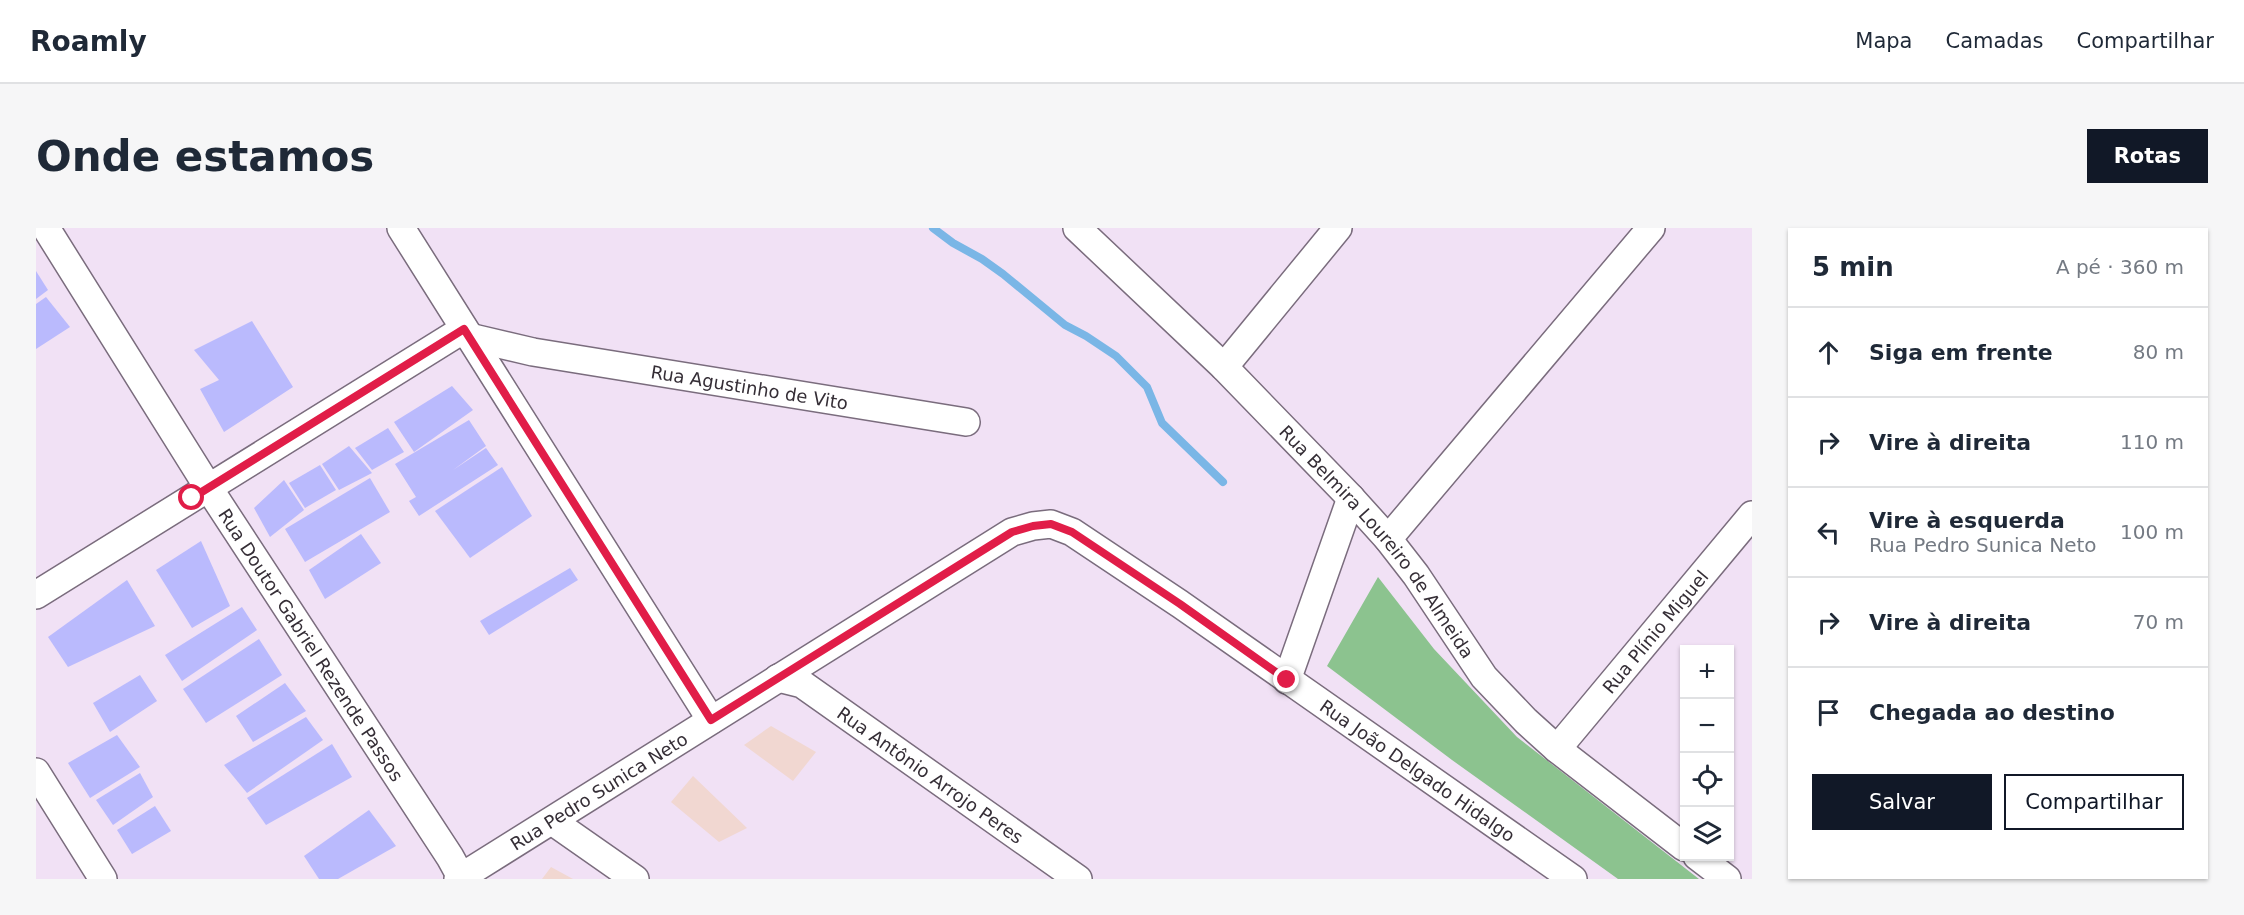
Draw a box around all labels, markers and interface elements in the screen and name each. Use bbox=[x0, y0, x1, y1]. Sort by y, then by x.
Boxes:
text: Roamly bbox=[30, 25, 147, 58]
text: Mapa bbox=[1855, 29, 1912, 53]
text: Camadas bbox=[1945, 29, 2043, 53]
text: Compartilhar bbox=[2076, 29, 2214, 53]
button: Rotas bbox=[2087, 129, 2208, 183]
text: Onde estamos bbox=[36, 132, 374, 181]
text: 5 min bbox=[1812, 252, 1894, 282]
text: A pé · 360 m bbox=[2056, 255, 2184, 279]
icon: ahead bbox=[1812, 336, 1845, 369]
text: Siga em frente bbox=[1869, 340, 2053, 365]
text: 80 m bbox=[2133, 340, 2184, 364]
street label: Rua Agustinho de Vito bbox=[649, 361, 850, 413]
street label: Rua Belmira Loureiro de Almeida bbox=[1275, 421, 1479, 662]
icon: right bbox=[1812, 426, 1845, 459]
text: Vire à direita bbox=[1869, 430, 2031, 455]
text: 110 m bbox=[2120, 430, 2184, 454]
route start bbox=[178, 484, 204, 510]
street label: Rua Doutor Gabriel Rezende Passos bbox=[214, 505, 408, 785]
text: Vire à esquerda bbox=[1869, 508, 2065, 533]
icon: left bbox=[1812, 516, 1845, 549]
text: 100 m bbox=[2120, 520, 2184, 544]
text: Rua Pedro Sunica Neto bbox=[1869, 533, 2097, 557]
street label: Rua Plínio Miguel bbox=[1598, 566, 1712, 697]
icon: right bbox=[1812, 606, 1845, 639]
text: Vire à direita bbox=[1869, 610, 2031, 635]
text: 70 m bbox=[2133, 610, 2184, 634]
map controls bbox=[1680, 645, 1734, 861]
button: + bbox=[1680, 645, 1734, 699]
route end bbox=[1273, 666, 1299, 692]
street label: Rua João Delgado Hidalgo bbox=[1316, 695, 1519, 846]
icon: arrive bbox=[1812, 696, 1845, 729]
button: − bbox=[1680, 699, 1734, 753]
text: Chegada ao destino bbox=[1869, 700, 2115, 725]
street label: Rua Antônio Arrojo Peres bbox=[833, 702, 1028, 848]
street label: Rua Pedro Sunica Neto bbox=[506, 728, 691, 854]
button: locate bbox=[1680, 753, 1734, 807]
button: Salvar bbox=[1812, 774, 1992, 830]
button: Compartilhar bbox=[2004, 774, 2184, 830]
button: layers bbox=[1680, 807, 1734, 861]

